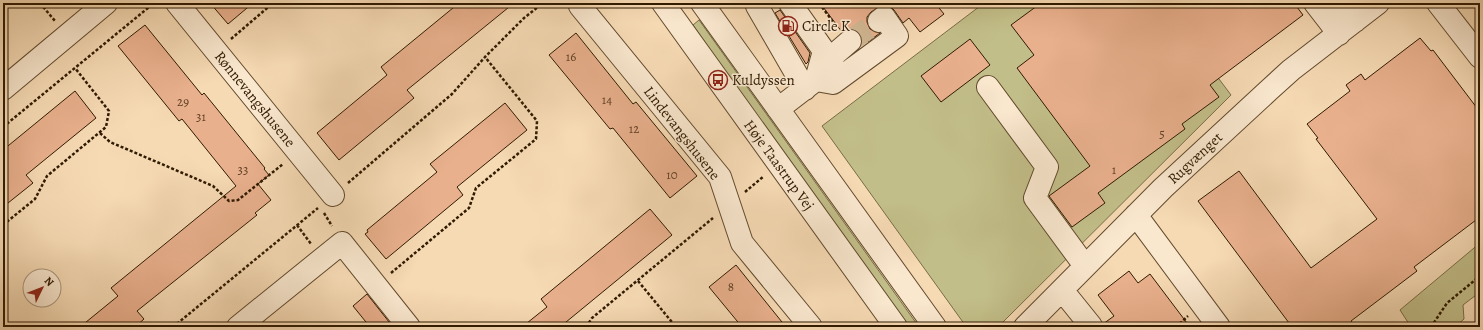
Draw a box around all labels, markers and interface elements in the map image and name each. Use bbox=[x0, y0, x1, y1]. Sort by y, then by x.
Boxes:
fuel station icon: Circle K bbox=[777, 15, 799, 37]
place label: Circle K bbox=[802, 16, 851, 36]
street label: Rønnevangshusene bbox=[210, 47, 300, 151]
house number: 16 bbox=[566, 48, 576, 65]
bus stop icon: Kuldyssen bbox=[707, 69, 729, 91]
place label: Kuldyssen bbox=[732, 70, 795, 90]
street label: Lindevangshusene bbox=[639, 82, 725, 184]
house number: 14 bbox=[602, 91, 612, 108]
house number: 29 bbox=[177, 93, 189, 110]
house number: 31 bbox=[196, 108, 206, 125]
street label: Høje Taastrup Vej bbox=[739, 116, 819, 214]
house number: 12 bbox=[629, 120, 639, 137]
house number: 5 bbox=[1159, 125, 1165, 142]
street label: Rugvænget bbox=[1163, 127, 1227, 188]
house number: 33 bbox=[238, 161, 248, 178]
house number: 1 bbox=[1112, 161, 1117, 178]
house number: 10 bbox=[666, 166, 678, 183]
north arrow bbox=[22, 268, 62, 308]
text: N bbox=[41, 273, 57, 290]
house number: 8 bbox=[728, 278, 734, 295]

